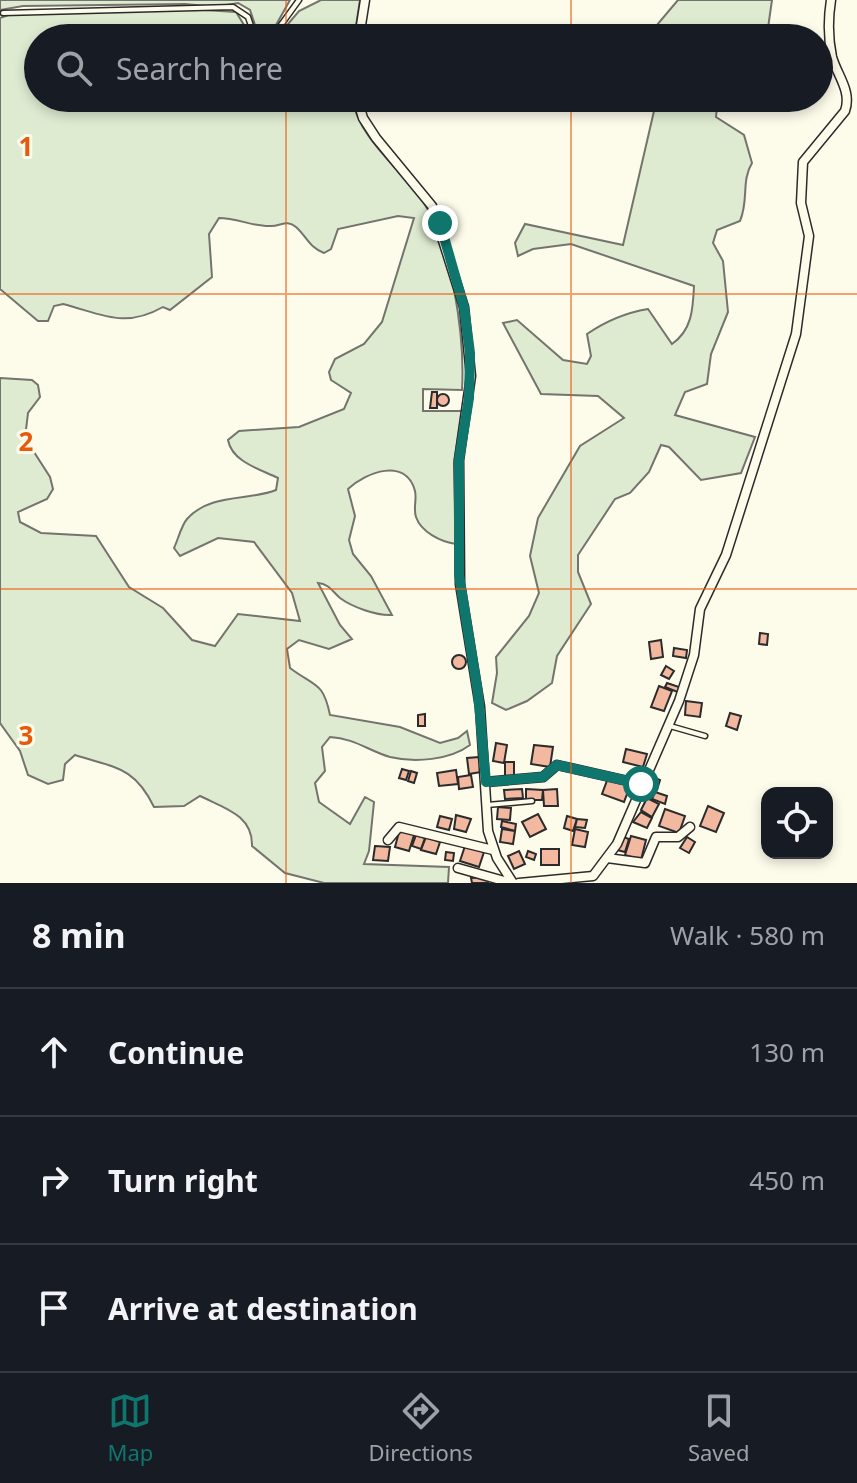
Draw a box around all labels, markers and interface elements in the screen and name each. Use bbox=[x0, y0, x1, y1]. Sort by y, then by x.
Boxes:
search box bbox=[24, 24, 833, 112]
icon: search bbox=[52, 46, 96, 90]
text: Search here bbox=[116, 48, 283, 89]
text: 1 bbox=[19, 128, 33, 164]
route end bbox=[422, 205, 458, 241]
text: 2 bbox=[19, 423, 34, 459]
text: 3 bbox=[19, 717, 33, 753]
route start bbox=[623, 766, 659, 802]
map controls bbox=[761, 787, 833, 859]
button: locate bbox=[761, 787, 833, 859]
text: 8 min bbox=[32, 912, 126, 958]
text: Walk · 580 m bbox=[670, 917, 825, 953]
icon: ahead bbox=[32, 1030, 76, 1074]
text: Continue bbox=[108, 1032, 244, 1073]
text: 130 m bbox=[749, 1034, 825, 1070]
icon: right bbox=[32, 1158, 76, 1202]
text: Turn right bbox=[108, 1160, 258, 1201]
text: 450 m bbox=[749, 1162, 825, 1198]
icon: arrive bbox=[32, 1286, 76, 1330]
text: Arrive at destination bbox=[108, 1288, 418, 1329]
tab: Map bbox=[108, 1389, 153, 1467]
tab: Directions bbox=[368, 1389, 473, 1467]
tab: Saved bbox=[688, 1389, 749, 1467]

